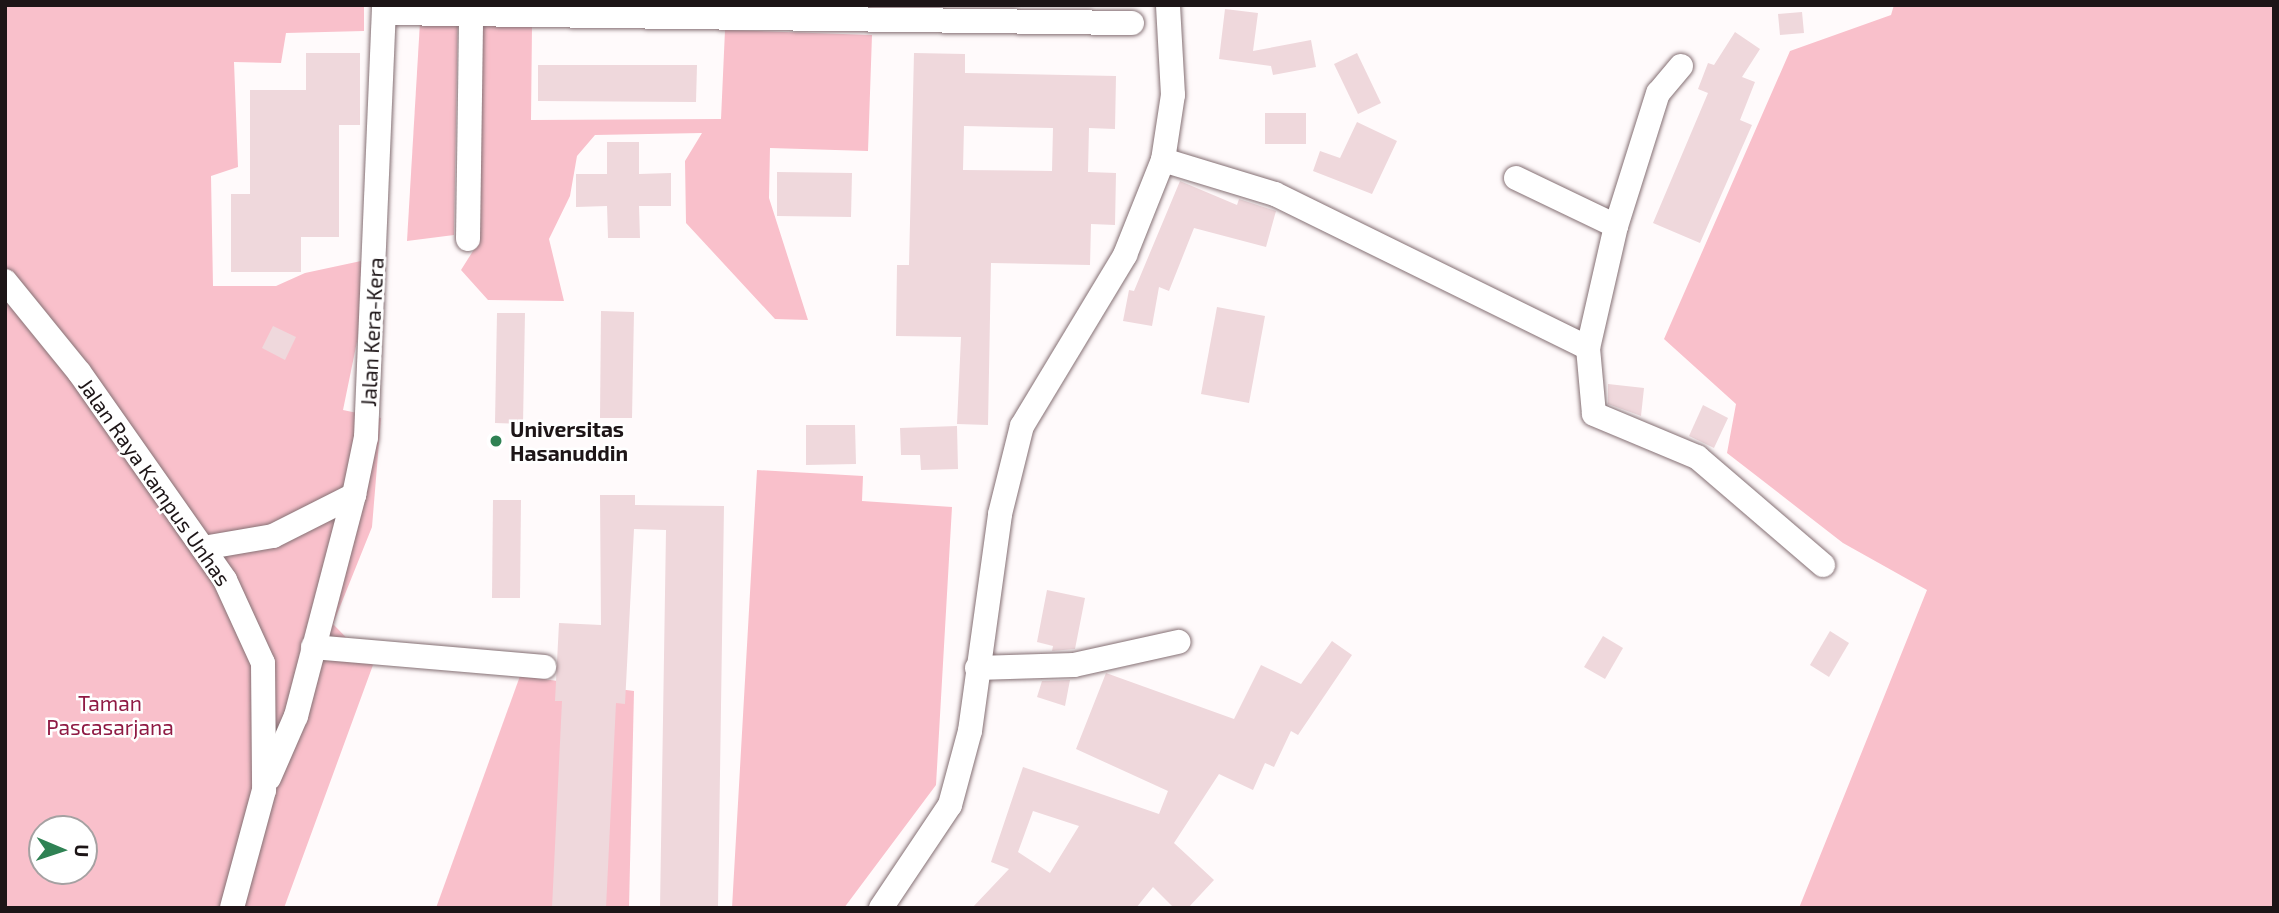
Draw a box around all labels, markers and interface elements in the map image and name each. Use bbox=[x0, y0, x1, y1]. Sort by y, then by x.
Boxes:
street label: Jalan Kera-Kera bbox=[356, 257, 388, 407]
street label: Jalan Raya Kampus Unhas bbox=[74, 373, 236, 591]
place label: Universitas Hasanuddin bbox=[510, 416, 628, 466]
marker: Universitas Hasanuddin bbox=[488, 433, 504, 449]
park label: Taman Pascasarjana bbox=[46, 690, 174, 740]
north arrow bbox=[28, 815, 98, 885]
text: U bbox=[71, 844, 94, 858]

